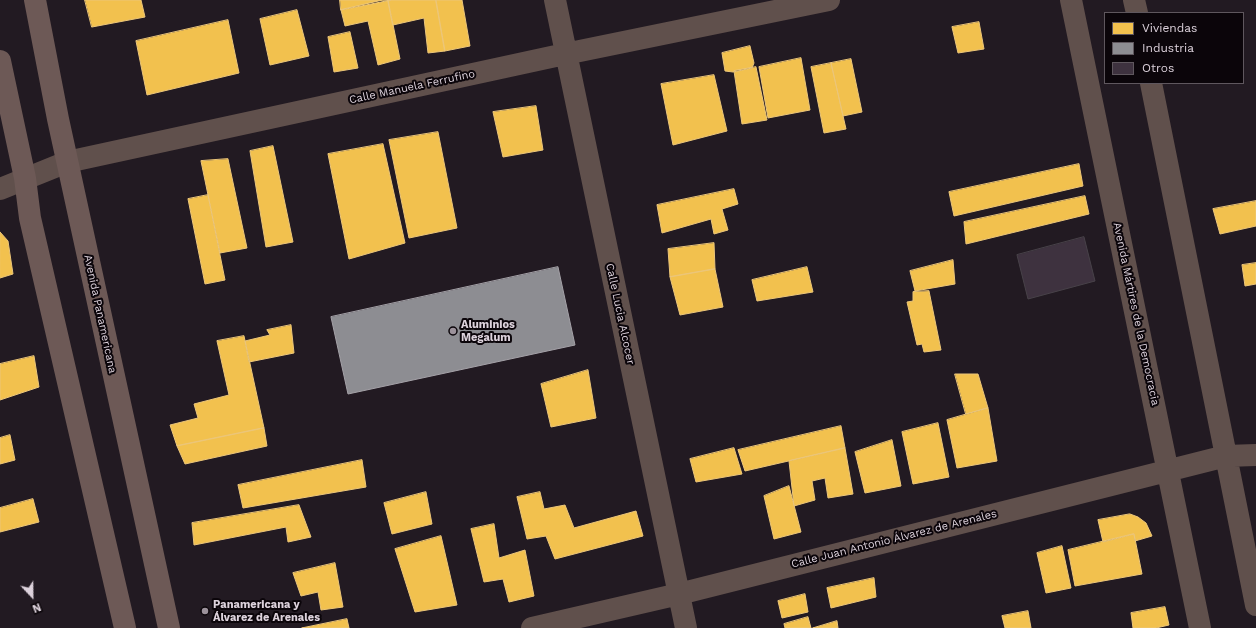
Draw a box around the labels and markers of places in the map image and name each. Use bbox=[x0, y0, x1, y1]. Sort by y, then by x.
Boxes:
place label: Aluminios Megalum bbox=[461, 318, 515, 344]
marker: Aluminios Megalum bbox=[448, 326, 458, 336]
place label: Panamericana y Álvarez de Arenales bbox=[213, 598, 320, 624]
marker: Panamericana y Álvarez de Arenales bbox=[200, 606, 210, 616]

